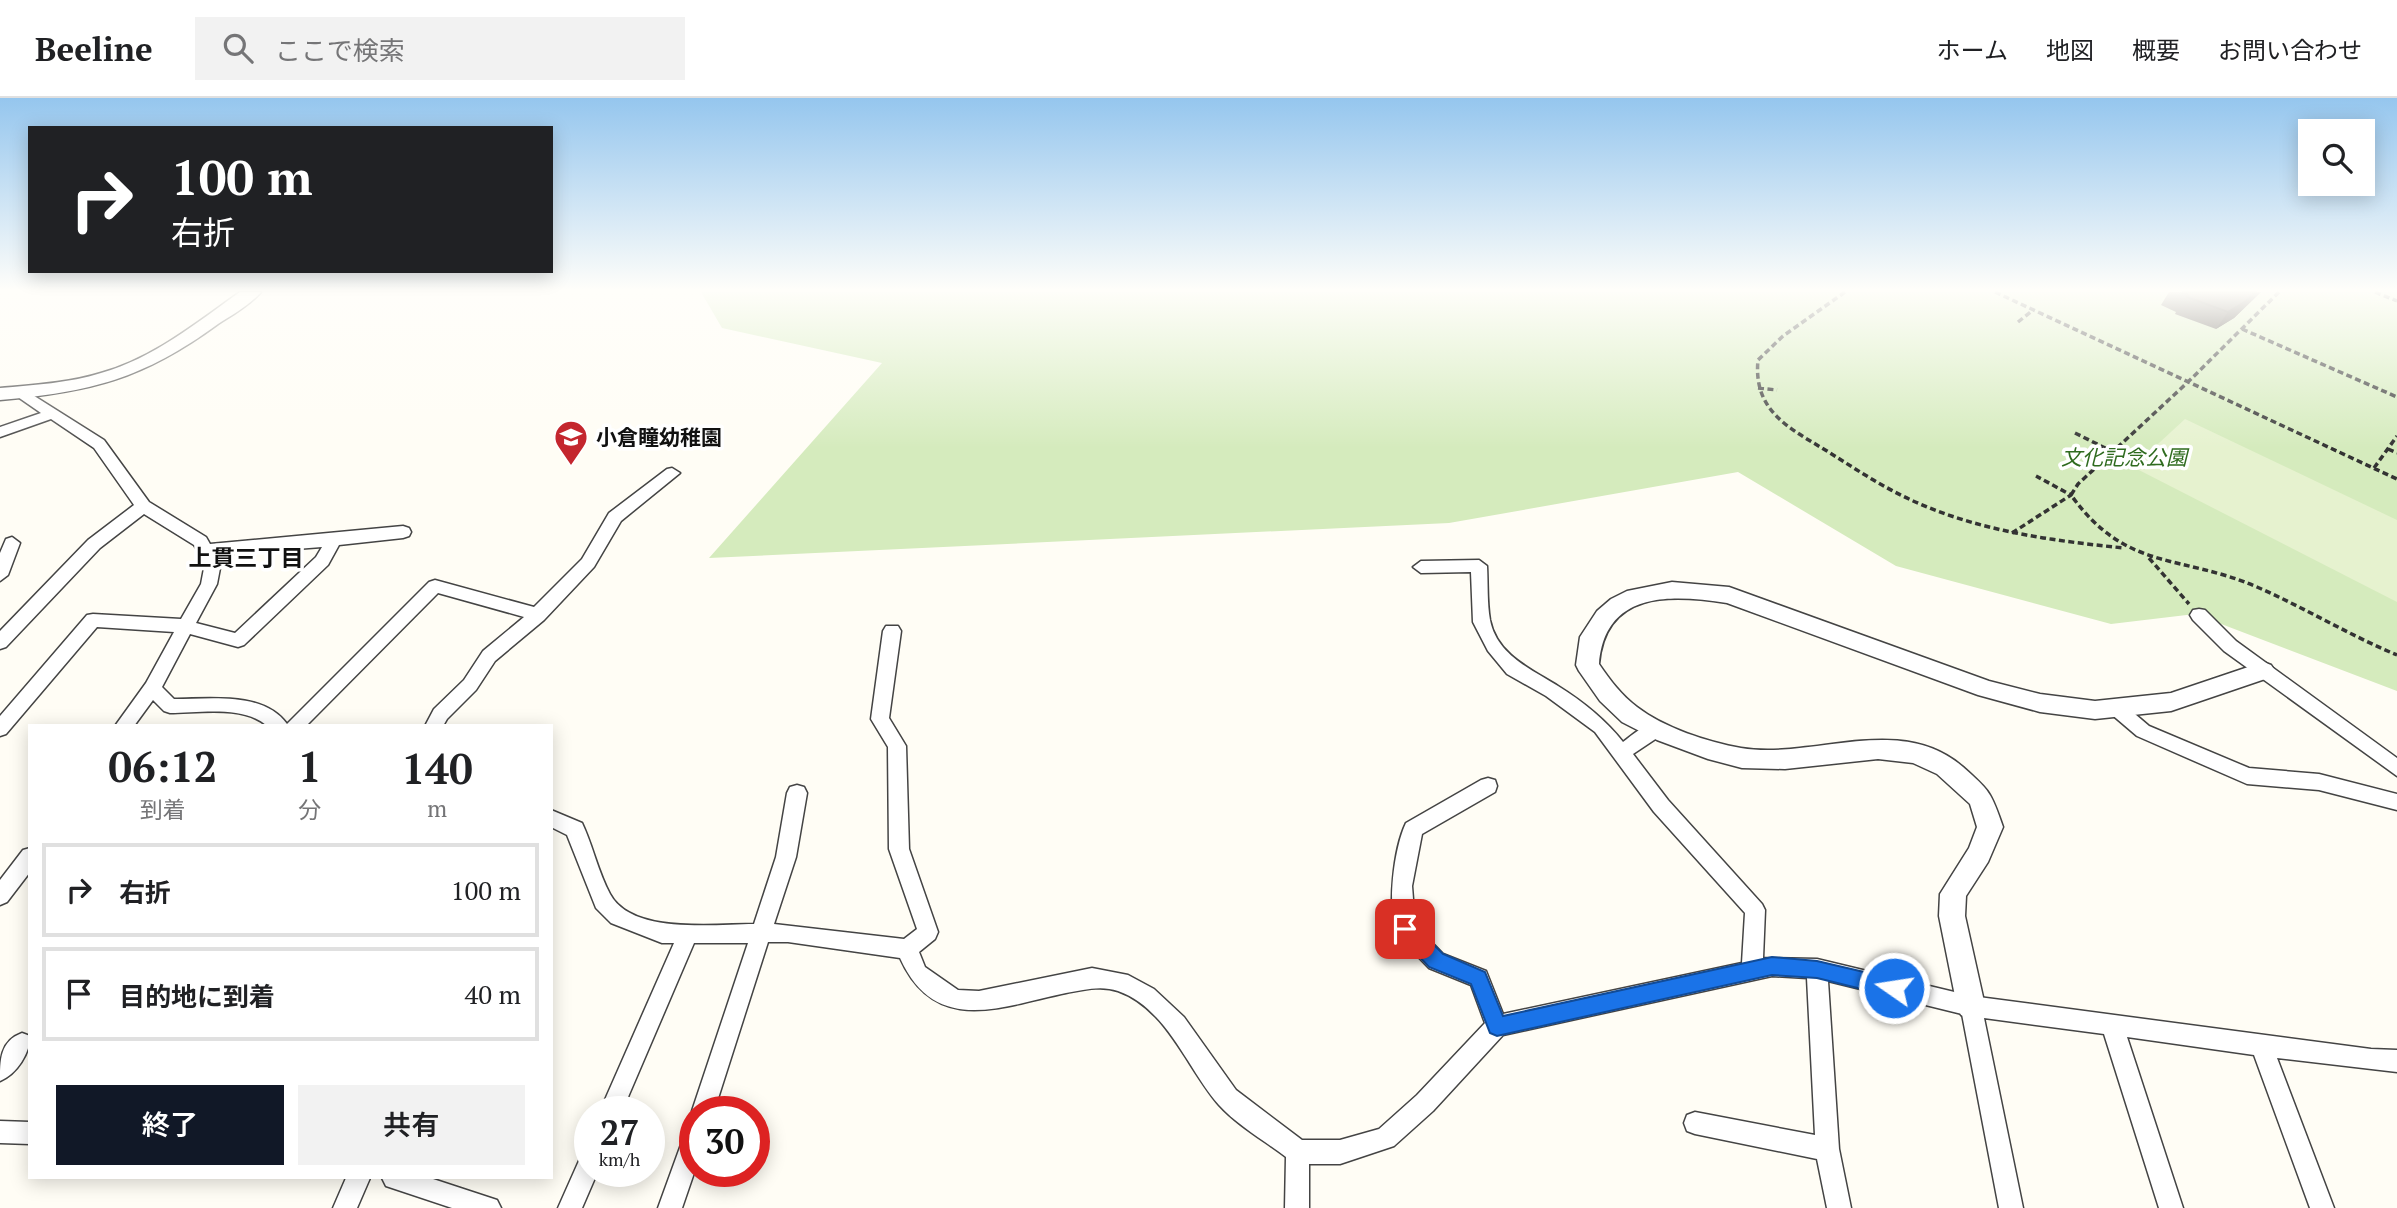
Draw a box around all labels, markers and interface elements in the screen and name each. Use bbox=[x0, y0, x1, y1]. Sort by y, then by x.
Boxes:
search box bbox=[195, 17, 685, 80]
text: Beeline bbox=[35, 27, 153, 70]
icon: search bbox=[219, 29, 257, 67]
text: ここで検索 bbox=[275, 33, 405, 67]
text: ホーム bbox=[1937, 34, 2008, 66]
text: 地図 bbox=[2046, 34, 2094, 66]
text: 概要 bbox=[2132, 34, 2180, 66]
text: お問い合わせ bbox=[2218, 34, 2362, 66]
map controls bbox=[2298, 119, 2375, 196]
button: search bbox=[2298, 119, 2375, 196]
text: 100 m bbox=[171, 144, 313, 209]
icon: right bbox=[56, 154, 147, 245]
text: 右折 bbox=[171, 211, 235, 253]
school or university icon: 小倉瞳幼稚園 bbox=[552, 418, 590, 467]
place label: 小倉瞳幼稚園 bbox=[596, 423, 722, 451]
park label: 文化記念公園 bbox=[2061, 443, 2190, 471]
district label: 上貫三丁目 bbox=[189, 542, 304, 573]
text: 06:12 bbox=[108, 738, 218, 794]
text: 1 bbox=[298, 738, 321, 794]
text: 140 bbox=[402, 740, 473, 796]
text: m bbox=[427, 793, 447, 824]
text: 到着 bbox=[140, 794, 186, 825]
text: 分 bbox=[298, 794, 321, 825]
icon: right bbox=[60, 871, 98, 909]
text: 100 m bbox=[451, 873, 521, 907]
text: 右折 bbox=[119, 875, 171, 909]
pin bbox=[1375, 899, 1435, 959]
icon: arrive bbox=[1386, 910, 1424, 948]
position arrow bbox=[1857, 951, 1931, 1025]
icon: arrive bbox=[60, 975, 98, 1013]
text: 40 m bbox=[465, 977, 521, 1011]
text: 目的地に到着 bbox=[119, 979, 275, 1013]
button: 終了 bbox=[56, 1085, 284, 1165]
button: 共有 bbox=[298, 1085, 525, 1165]
speed limit sign: 30 bbox=[679, 1096, 770, 1187]
text: 27 bbox=[600, 1109, 639, 1155]
text: km/h bbox=[599, 1147, 640, 1171]

